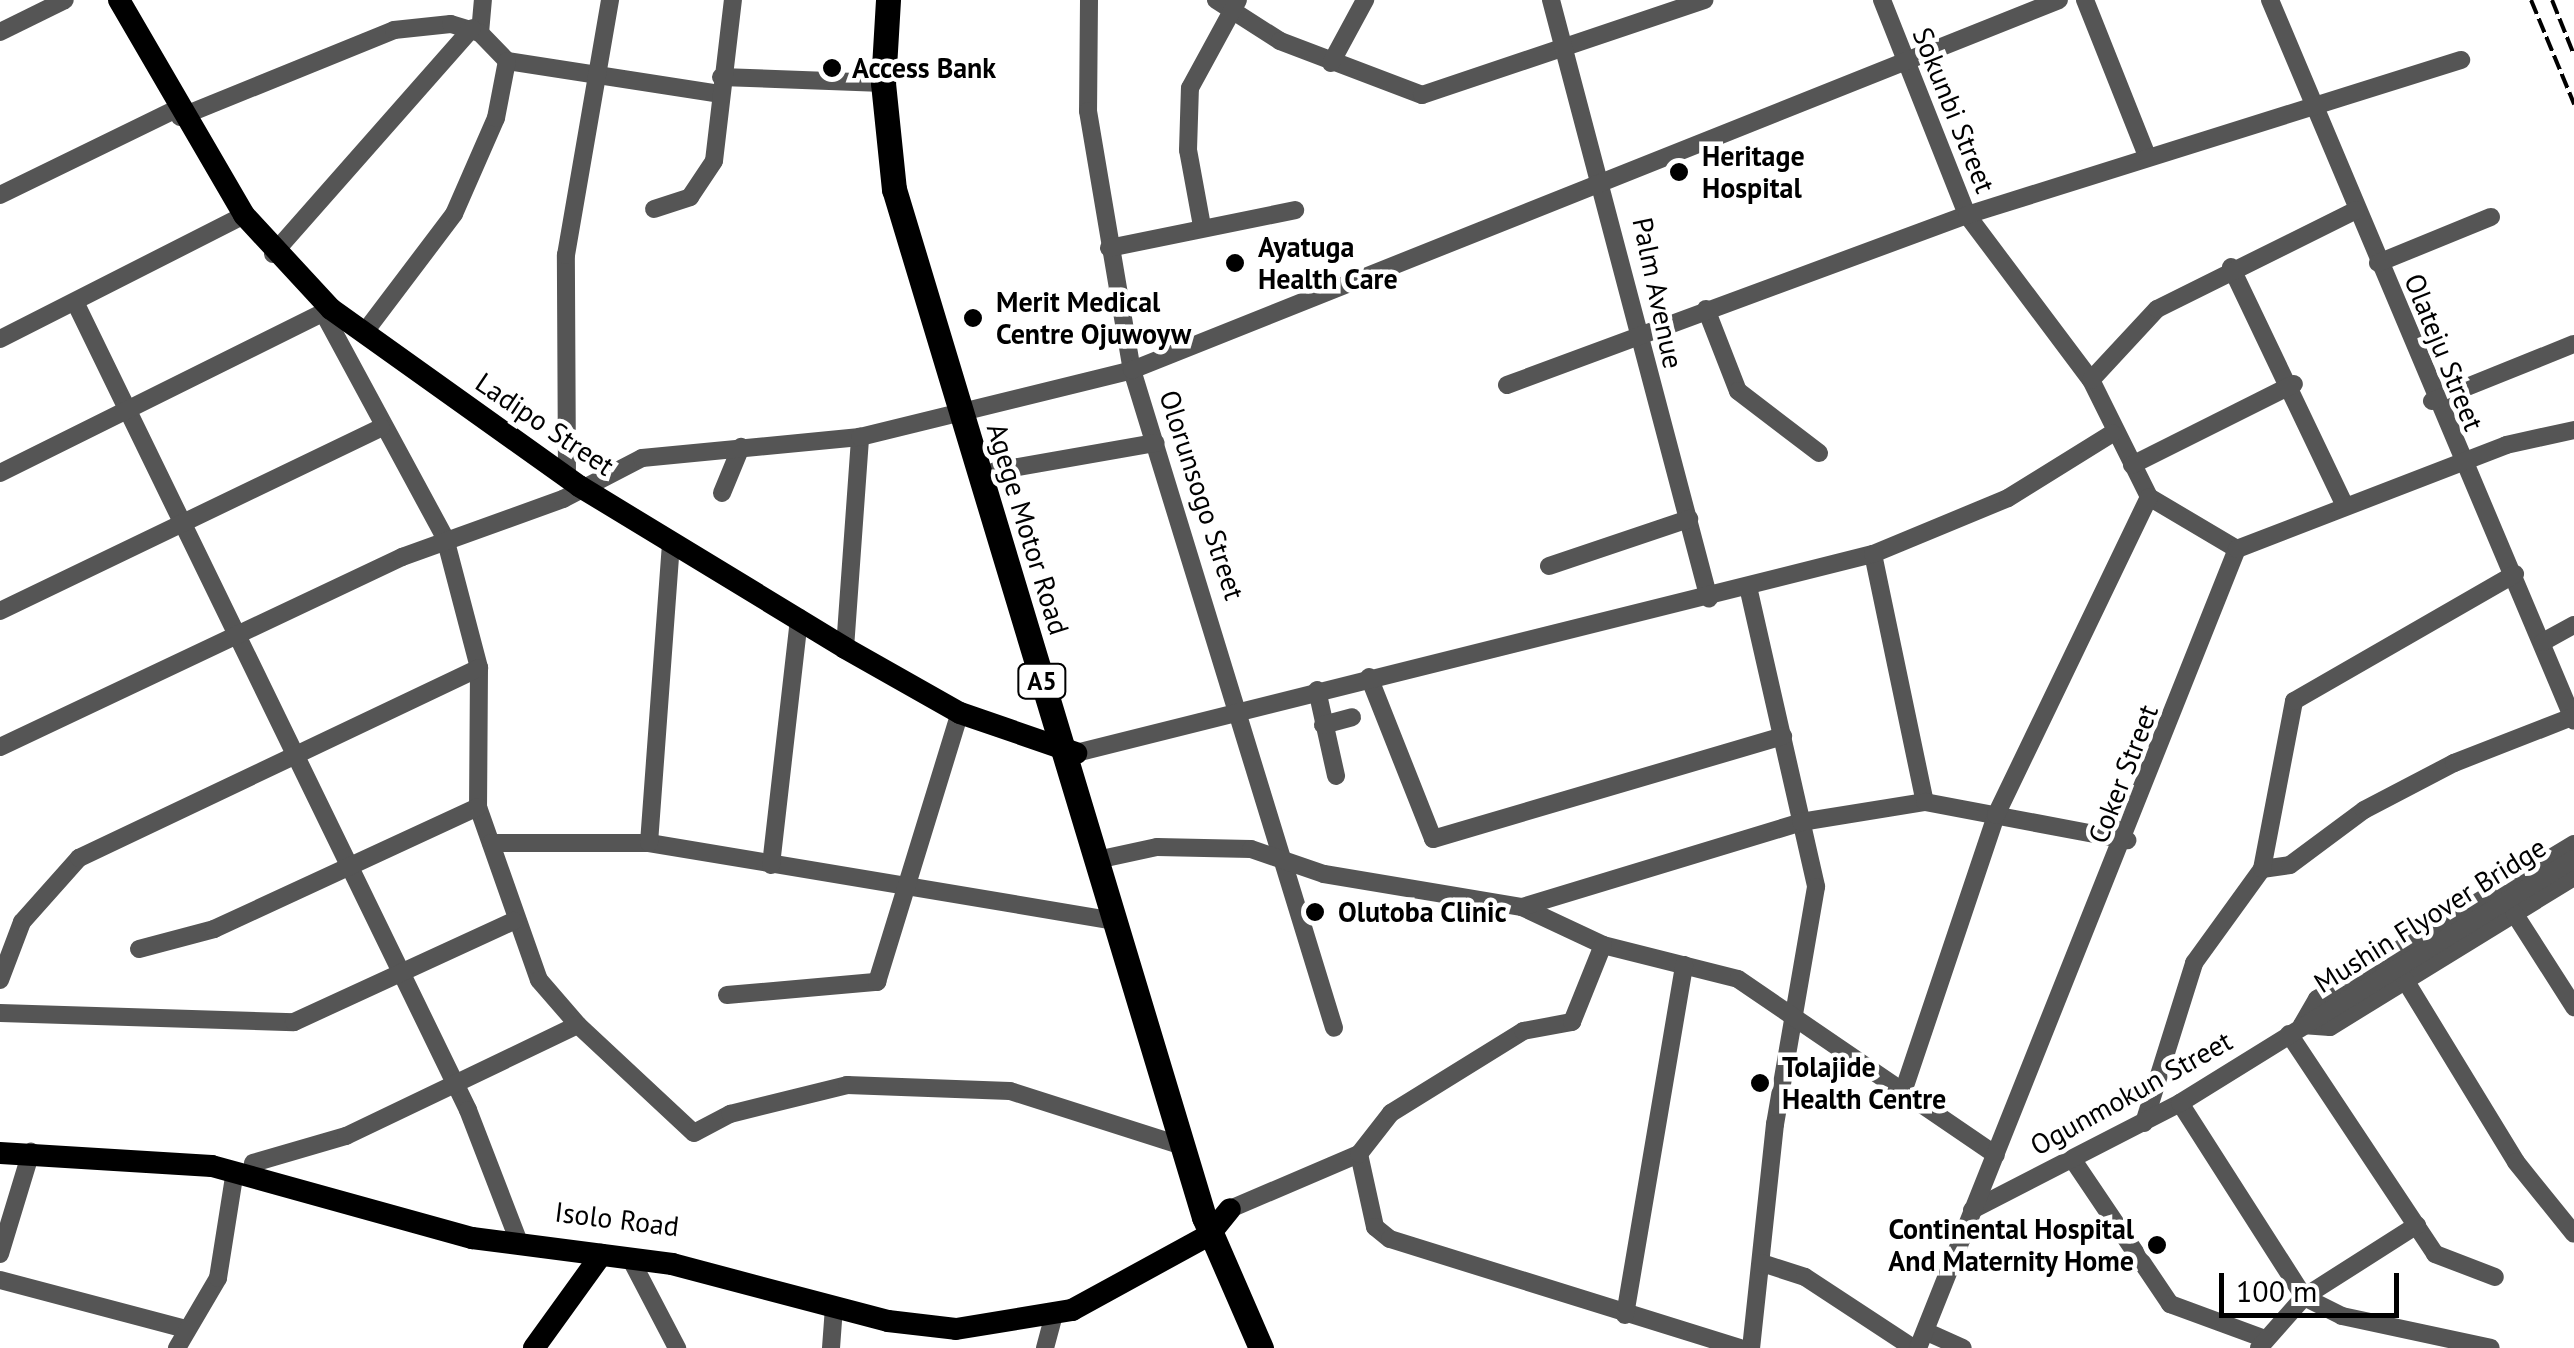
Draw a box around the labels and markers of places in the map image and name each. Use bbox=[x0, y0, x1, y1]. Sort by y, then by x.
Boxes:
place label: Access Bank bbox=[852, 51, 996, 85]
marker: Access Bank bbox=[821, 57, 843, 79]
place label: Heritage Hospital bbox=[1702, 139, 1805, 205]
marker: Heritage Hospital bbox=[1666, 159, 1692, 185]
place label: Ayatuga Health Care bbox=[1258, 230, 1398, 296]
marker: Ayatuga Health Care bbox=[1222, 250, 1248, 276]
place label: Merit Medical Centre Ojuwoyw bbox=[996, 285, 1191, 351]
marker: Merit Medical Centre Ojuwoyw bbox=[960, 305, 986, 331]
place label: Olutoba Clinic bbox=[1338, 895, 1507, 929]
marker: Olutoba Clinic bbox=[1302, 899, 1328, 925]
place label: Tolajide Health Centre bbox=[1782, 1050, 1947, 1116]
marker: Tolajide Health Centre bbox=[1747, 1070, 1773, 1096]
place label: Continental Hospital And Maternity Home bbox=[1887, 1212, 2134, 1278]
marker: Continental Hospital And Maternity Home bbox=[2144, 1232, 2170, 1258]

